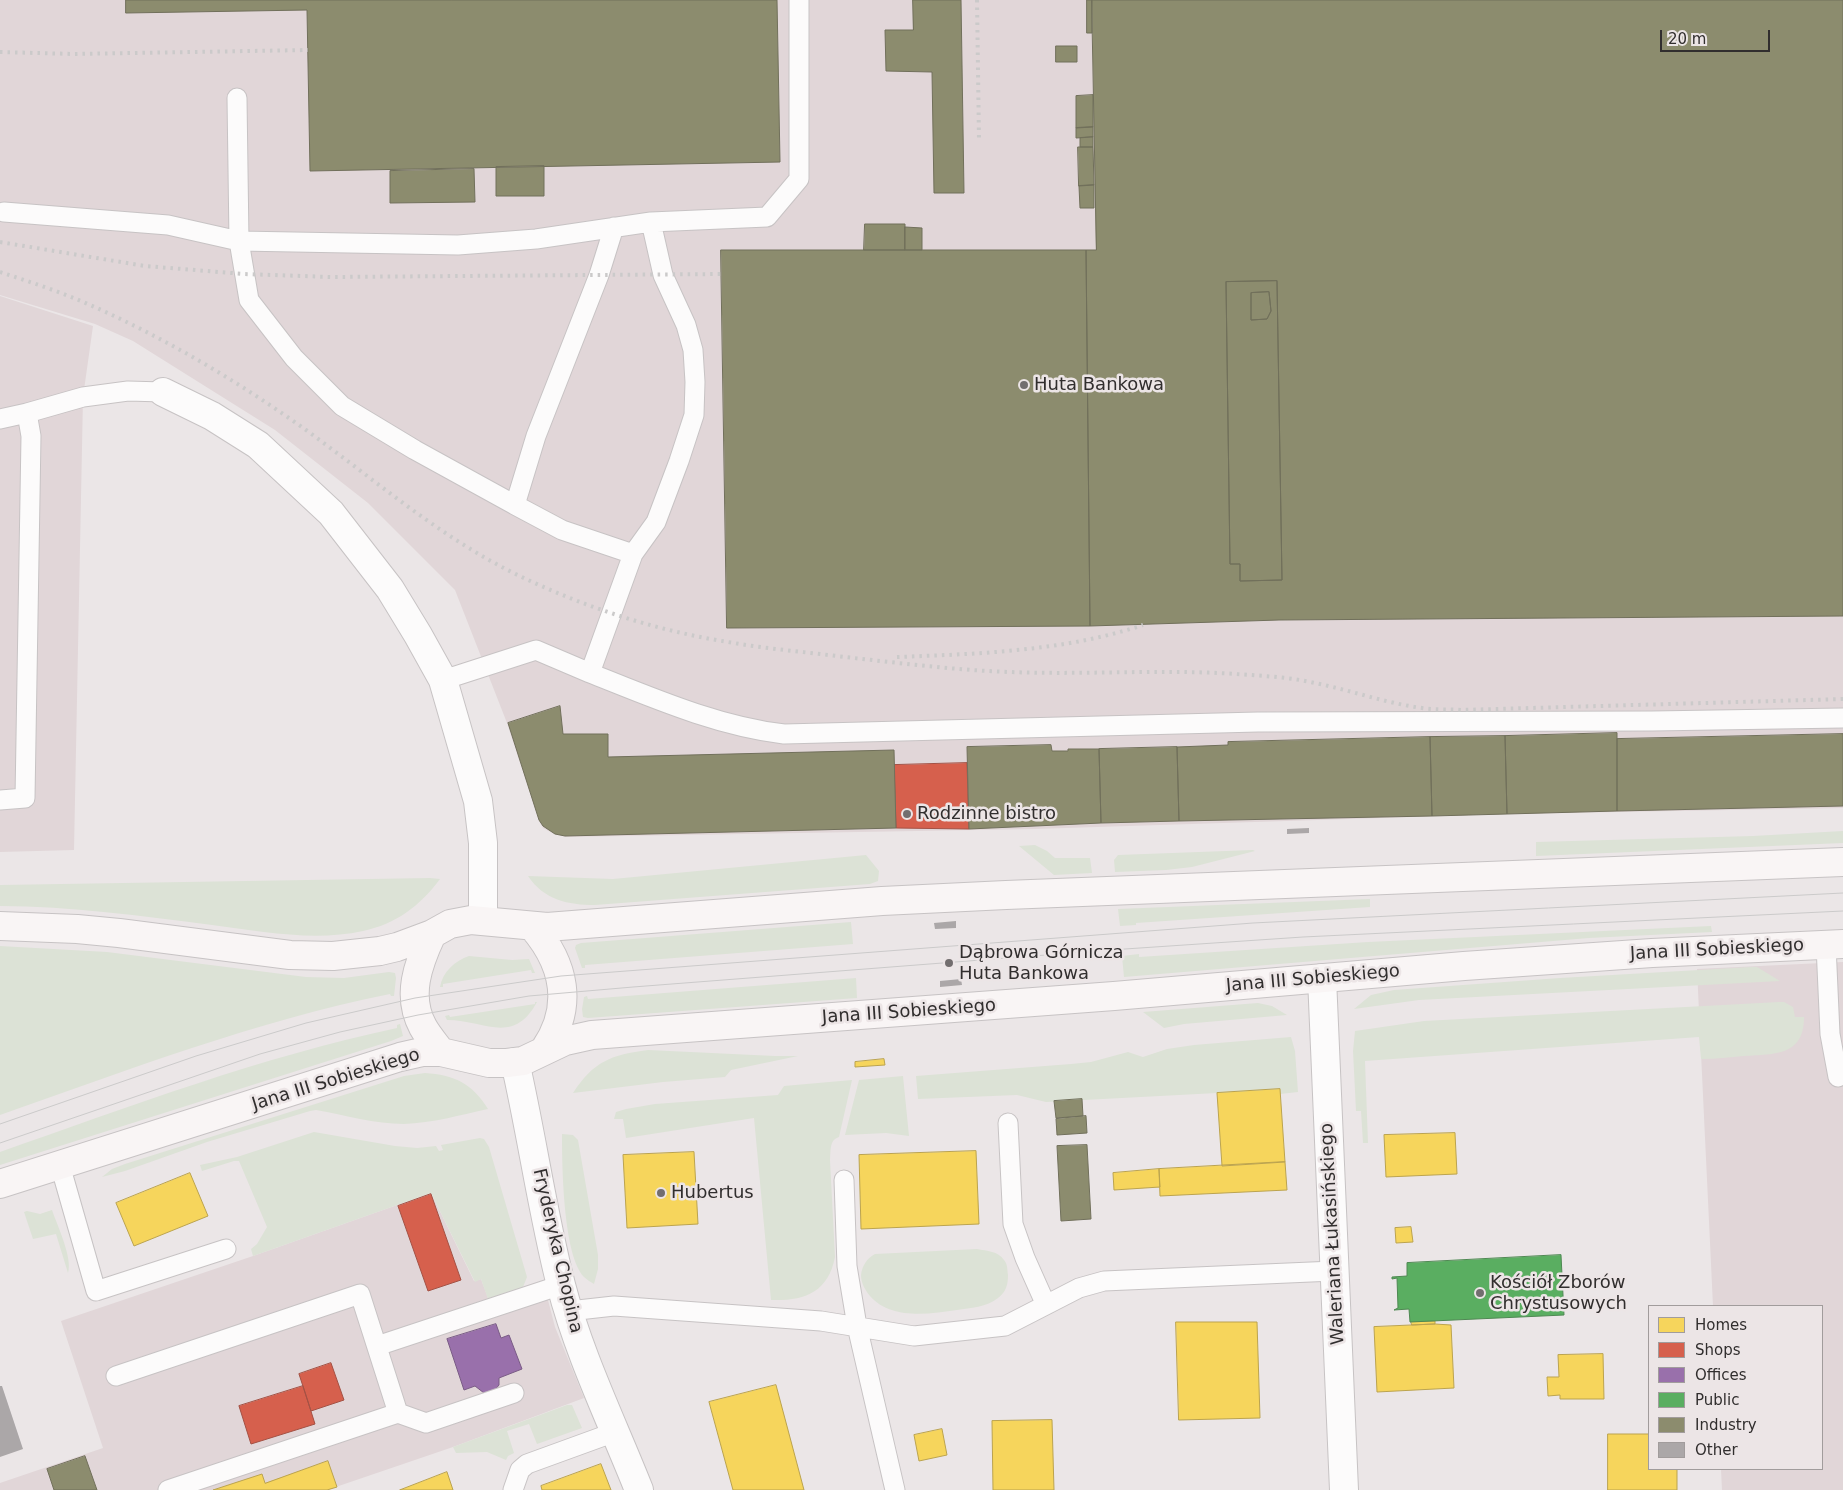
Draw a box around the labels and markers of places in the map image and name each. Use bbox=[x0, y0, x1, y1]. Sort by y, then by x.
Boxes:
place label: Huta Bankowa bbox=[1034, 374, 1164, 396]
marker: Huta Bankowa bbox=[1018, 379, 1030, 391]
place label: Rodzinne bistro bbox=[917, 803, 1056, 825]
marker: Rodzinne bistro bbox=[901, 808, 913, 820]
place label: Dąbrowa Górnicza Huta Bankowa bbox=[959, 942, 1124, 984]
marker: Dąbrowa Górnicza Huta Bankowa bbox=[943, 957, 955, 969]
place label: Hubertus bbox=[671, 1182, 754, 1204]
marker: Hubertus bbox=[655, 1187, 667, 1199]
place label: Kościół Zborów Chrystusowych bbox=[1490, 1272, 1627, 1315]
marker: Kościół Zborów Chrystusowych bbox=[1474, 1287, 1486, 1299]

